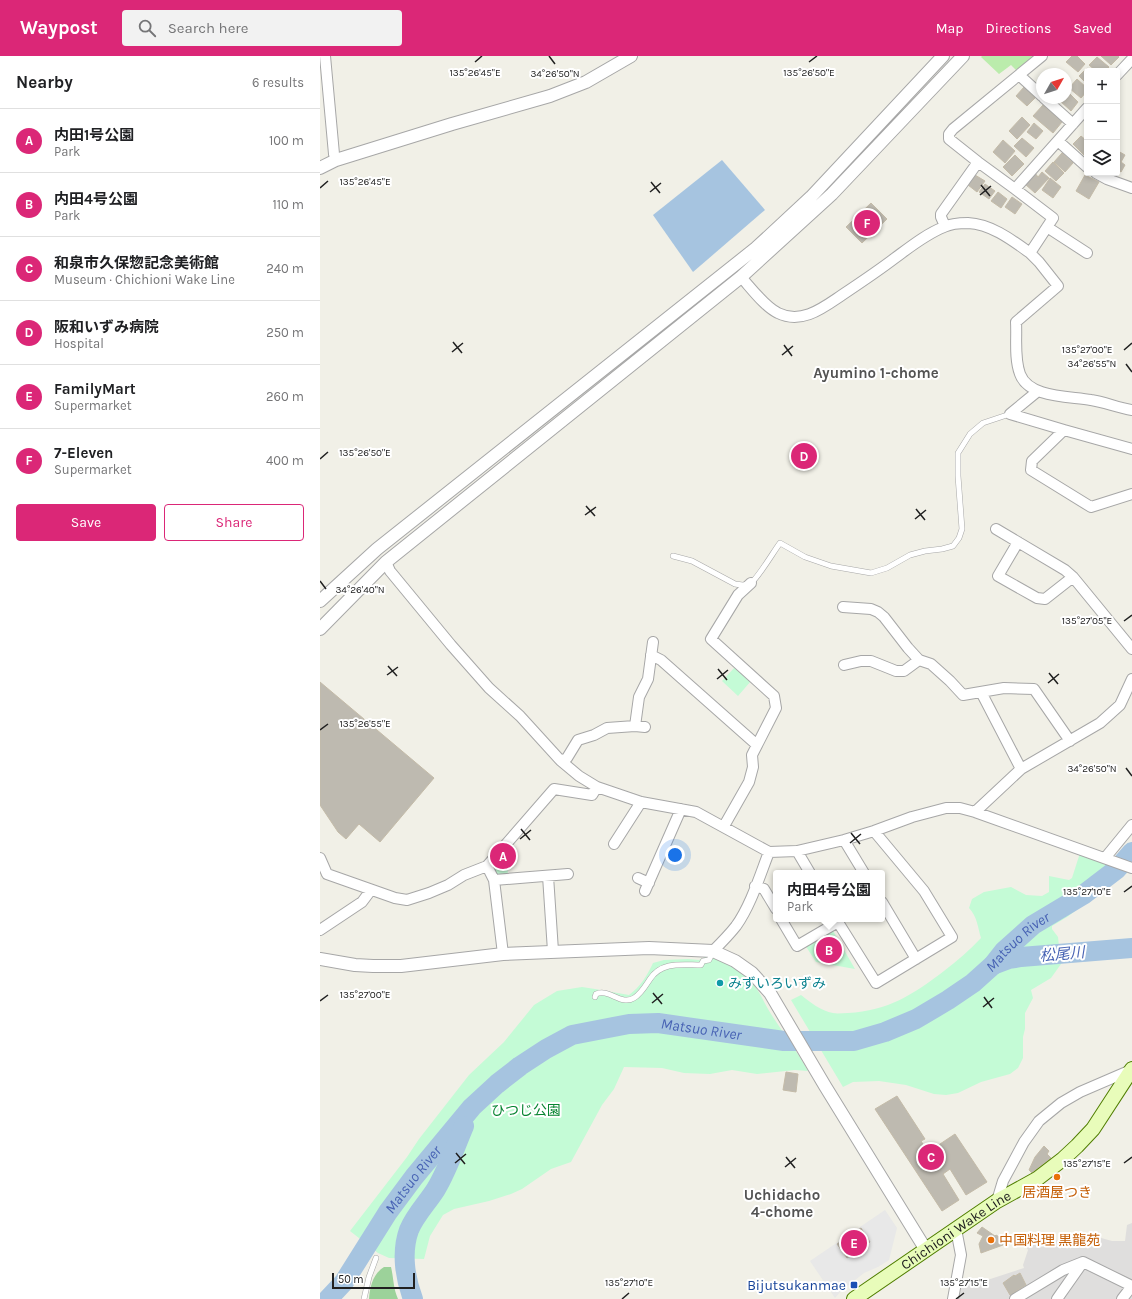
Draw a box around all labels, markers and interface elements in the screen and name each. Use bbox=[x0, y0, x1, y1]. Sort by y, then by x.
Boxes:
search box bbox=[122, 10, 402, 46]
text: Waypost bbox=[20, 17, 98, 39]
icon: search bbox=[136, 17, 158, 39]
text: Search here bbox=[168, 19, 248, 37]
text: Map bbox=[936, 20, 964, 37]
text: Directions bbox=[986, 20, 1051, 37]
text: Saved bbox=[1073, 20, 1112, 37]
text: 135°26'45"E bbox=[449, 67, 501, 79]
text: 135°26'50"E bbox=[783, 67, 835, 79]
text: 34°26'50"N bbox=[530, 68, 580, 80]
north arrow bbox=[1036, 68, 1072, 104]
map controls bbox=[1084, 68, 1120, 176]
button: + bbox=[1084, 68, 1120, 104]
text: Nearby bbox=[16, 72, 73, 92]
text: 6 results bbox=[252, 75, 304, 90]
button: − bbox=[1084, 104, 1120, 140]
text: 内田1号公園 bbox=[54, 126, 134, 144]
text: A bbox=[25, 133, 33, 148]
text: 100 m bbox=[269, 133, 304, 148]
button: layers bbox=[1084, 140, 1120, 176]
text: Park bbox=[54, 144, 80, 159]
text: 135°26'45"E bbox=[339, 176, 391, 188]
text: 内田4号公園 bbox=[54, 190, 138, 208]
text: B bbox=[25, 197, 33, 212]
text: 110 m bbox=[272, 197, 304, 212]
text: Park bbox=[54, 208, 80, 223]
pin: F bbox=[854, 208, 880, 238]
text: 和泉市久保惣記念美術館 bbox=[54, 254, 219, 272]
text: C bbox=[25, 261, 33, 276]
text: 240 m bbox=[266, 261, 304, 276]
text: Museum · Chichioni Wake Line bbox=[54, 272, 235, 287]
text: 阪和いずみ病院 bbox=[54, 318, 159, 336]
text: D bbox=[25, 325, 33, 340]
text: 250 m bbox=[266, 325, 304, 340]
text: Hospital bbox=[54, 336, 104, 351]
text: 135°27'00"E bbox=[1062, 344, 1112, 356]
text: 34°26'55"N bbox=[1068, 358, 1116, 370]
district label: Ayumino 1-chome bbox=[813, 364, 939, 382]
text: FamilyMart bbox=[54, 380, 136, 398]
text: E bbox=[25, 389, 33, 404]
text: 260 m bbox=[266, 389, 304, 404]
text: Supermarket bbox=[54, 398, 132, 413]
pin: D bbox=[791, 441, 817, 471]
text: 7-Eleven bbox=[54, 444, 113, 462]
text: 135°26'50"E bbox=[339, 447, 391, 459]
text: F bbox=[25, 453, 33, 468]
text: 400 m bbox=[266, 453, 304, 468]
text: Supermarket bbox=[54, 462, 132, 477]
button: Save bbox=[16, 504, 156, 541]
button: Share bbox=[164, 504, 304, 541]
text: 34°26'40"N bbox=[335, 584, 385, 596]
text: 135°27'05"E bbox=[1062, 615, 1112, 627]
text: 135°26'55"E bbox=[339, 718, 391, 730]
text: 34°26'50"N bbox=[1067, 763, 1117, 775]
pin: A bbox=[490, 841, 516, 871]
your location bbox=[665, 845, 685, 865]
popup bbox=[773, 870, 885, 922]
text: 内田4号公園 bbox=[787, 881, 871, 899]
text: 135°27'10"E bbox=[1063, 886, 1111, 898]
text: Park bbox=[787, 899, 813, 914]
water label: Matsuo River bbox=[982, 908, 1054, 976]
pin: B bbox=[816, 935, 842, 965]
water label: 松尾川 bbox=[1039, 943, 1087, 965]
place label: みずいろいずみ bbox=[728, 975, 826, 992]
marker: みずいろいずみ bbox=[715, 978, 725, 988]
text: 135°27'00"E bbox=[340, 989, 390, 1001]
water label: Matsuo River bbox=[660, 1015, 743, 1044]
park label: ひつじ公園 bbox=[491, 1102, 561, 1119]
water label: Matsuo River bbox=[381, 1141, 446, 1217]
pin: C bbox=[918, 1142, 944, 1172]
text: 135°27'15"E bbox=[1063, 1158, 1111, 1170]
marker: 居酒屋つき bbox=[1052, 1172, 1062, 1182]
place label: 居酒屋つき bbox=[1022, 1184, 1092, 1201]
district label: Uchidacho 4-chome bbox=[744, 1186, 820, 1221]
street label: Chichioni Wake Line bbox=[898, 1187, 1014, 1273]
pin: E bbox=[841, 1228, 867, 1258]
place label: 中国料理 黒龍苑 bbox=[999, 1232, 1100, 1249]
marker: 中国料理 黒龍苑 bbox=[986, 1235, 996, 1245]
scale bar bbox=[332, 1271, 415, 1290]
text: 50 m bbox=[338, 1273, 364, 1286]
text: 135°27'10"E bbox=[605, 1277, 653, 1289]
place label: Bijutsukanmae bbox=[747, 1277, 846, 1294]
text: 135°27'15"E bbox=[940, 1277, 988, 1289]
marker: Bijutsukanmae bbox=[849, 1280, 859, 1290]

